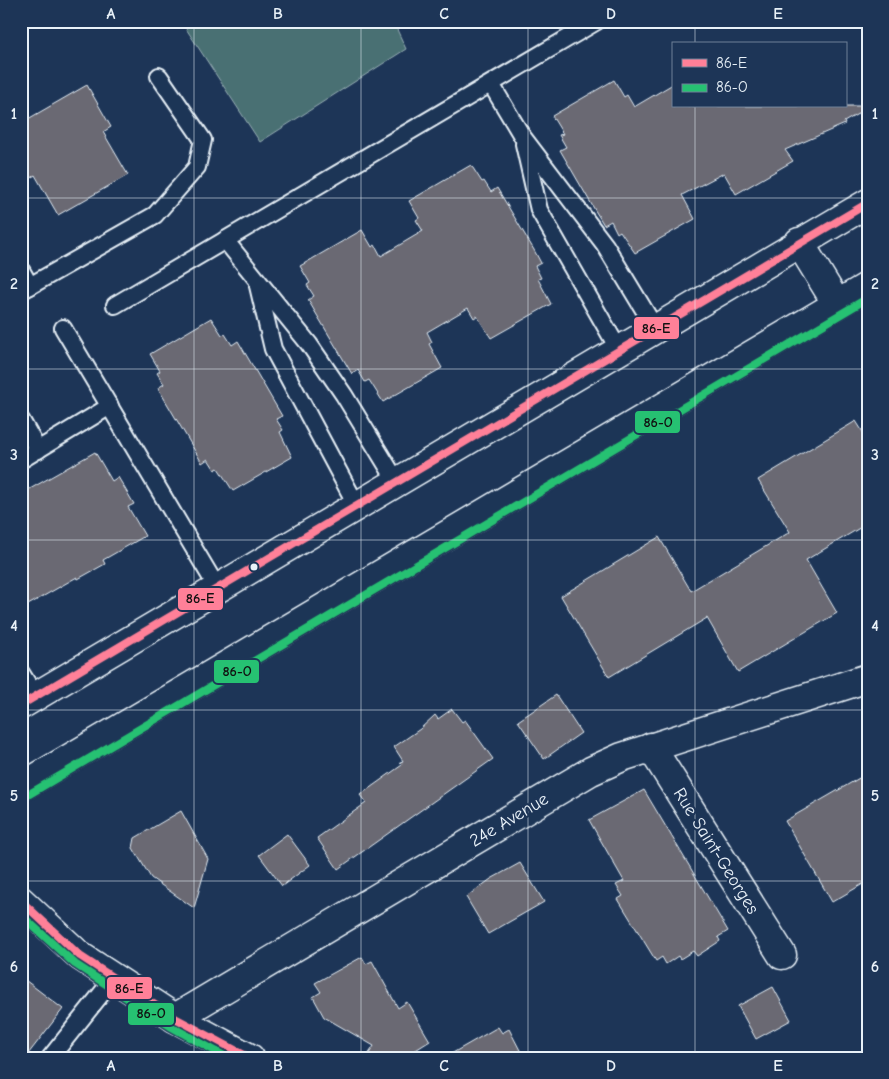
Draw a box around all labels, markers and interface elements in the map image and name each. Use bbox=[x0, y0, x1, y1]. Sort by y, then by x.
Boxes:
text: A bbox=[107, 5, 116, 23]
text: B bbox=[273, 5, 283, 23]
text: C bbox=[439, 5, 449, 23]
text: D bbox=[606, 5, 616, 23]
text: E bbox=[773, 5, 783, 23]
legend bbox=[672, 42, 846, 108]
text: 86-E bbox=[716, 54, 747, 72]
text: 86-O bbox=[716, 78, 748, 96]
text: 1 bbox=[11, 105, 17, 123]
text: 1 bbox=[872, 105, 878, 123]
text: 2 bbox=[10, 275, 18, 293]
text: 2 bbox=[871, 275, 879, 293]
line badge: 86-E bbox=[633, 316, 680, 340]
text: 86-E bbox=[642, 320, 671, 337]
line badge: 86-O bbox=[634, 410, 681, 434]
text: 86-O bbox=[643, 414, 673, 431]
text: 3 bbox=[10, 446, 18, 464]
text: 3 bbox=[871, 446, 879, 464]
unlabelled marker bbox=[249, 562, 259, 572]
line badge: 86-E bbox=[177, 587, 224, 611]
text: 86-E bbox=[186, 590, 215, 607]
text: 4 bbox=[10, 617, 18, 635]
text: 4 bbox=[871, 617, 879, 635]
line badge: 86-O bbox=[213, 659, 260, 684]
text: 86-O bbox=[222, 663, 252, 680]
street label: Rue Saint-Georges bbox=[669, 784, 763, 918]
text: 5 bbox=[10, 787, 18, 805]
text: 5 bbox=[871, 787, 879, 805]
street label: 24e Avenue bbox=[466, 788, 552, 852]
text: 6 bbox=[10, 958, 18, 976]
text: 6 bbox=[871, 958, 879, 976]
line badge: 86-E bbox=[106, 976, 153, 1000]
text: 86-E bbox=[115, 980, 144, 997]
line badge: 86-O bbox=[127, 1002, 175, 1026]
text: 86-O bbox=[136, 1005, 166, 1022]
text: A bbox=[107, 1057, 116, 1075]
text: B bbox=[273, 1057, 283, 1075]
text: C bbox=[439, 1057, 449, 1075]
text: D bbox=[606, 1057, 616, 1075]
text: E bbox=[773, 1057, 783, 1075]

